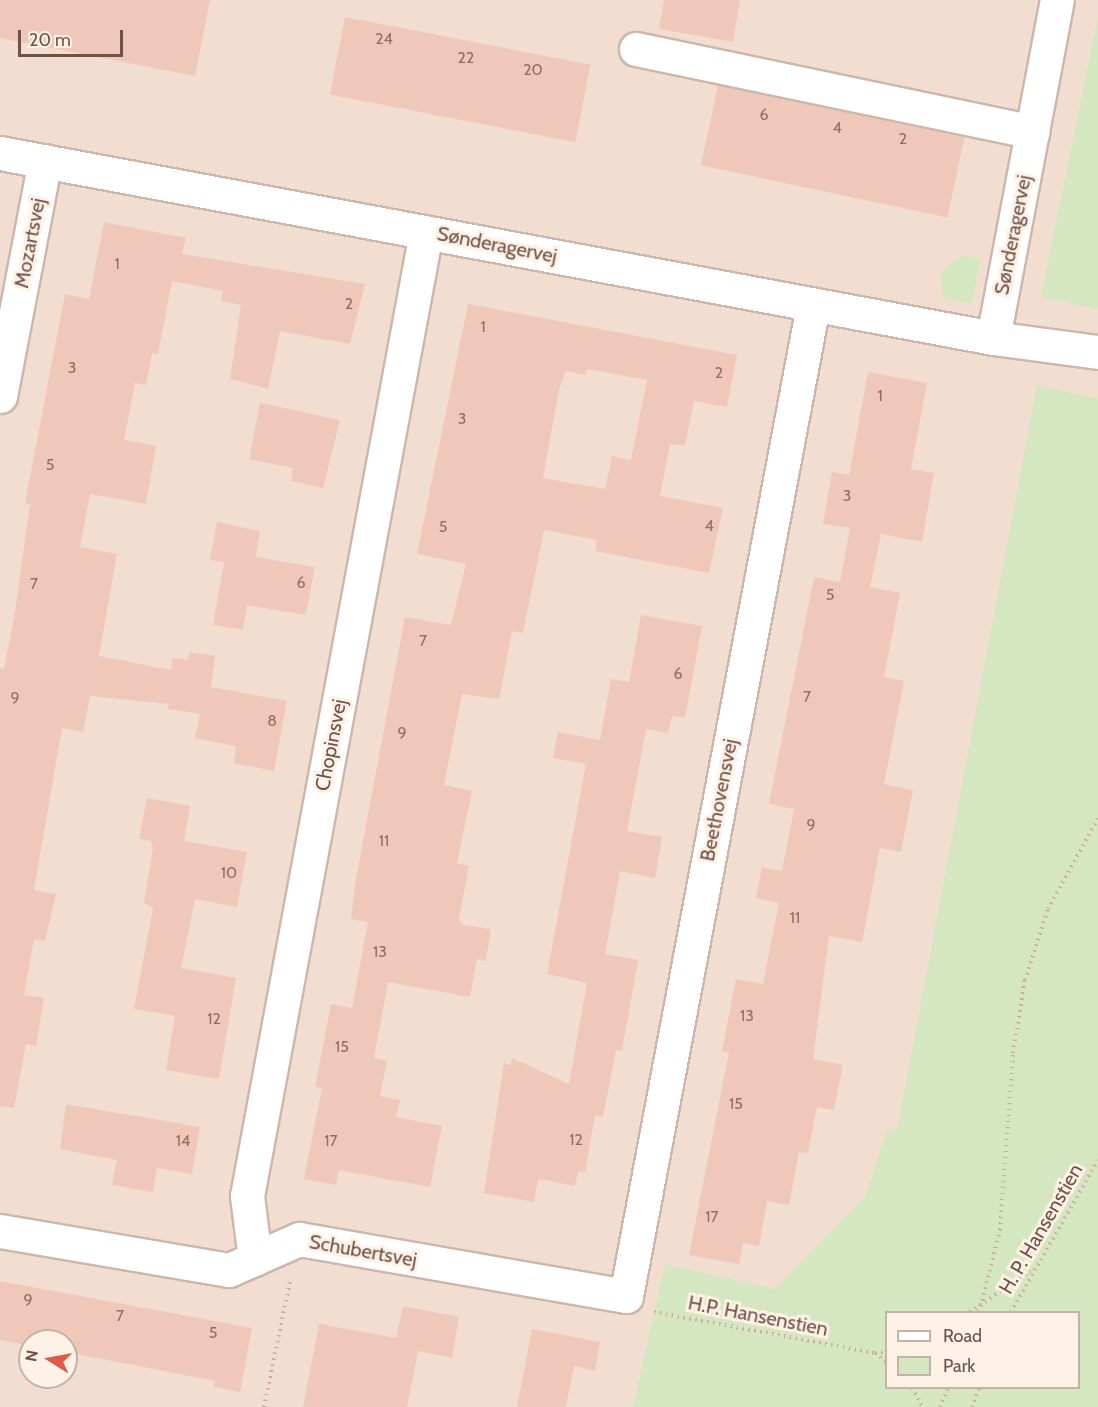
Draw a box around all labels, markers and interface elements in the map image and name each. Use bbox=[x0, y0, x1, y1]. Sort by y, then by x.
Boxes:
scale bar bbox=[21, 18, 126, 56]
text: 20 m bbox=[29, 29, 71, 51]
house number: 24 bbox=[375, 29, 393, 49]
house number: 22 bbox=[458, 48, 474, 68]
house number: 20 bbox=[523, 60, 543, 80]
house number: 6 bbox=[759, 105, 769, 125]
house number: 4 bbox=[832, 118, 842, 138]
house number: 2 bbox=[899, 129, 907, 149]
street label: Sønderagervej bbox=[990, 173, 1036, 297]
street label: Mozartsvej bbox=[10, 196, 50, 290]
street label: Sønderagervej bbox=[435, 222, 559, 268]
house number: 1 bbox=[114, 254, 120, 274]
house number: 2 bbox=[345, 294, 353, 314]
house number: 1 bbox=[480, 317, 486, 337]
house number: 3 bbox=[68, 358, 76, 378]
house number: 2 bbox=[715, 363, 723, 383]
house number: 1 bbox=[877, 386, 883, 406]
house number: 3 bbox=[458, 409, 466, 429]
house number: 5 bbox=[46, 455, 54, 475]
house number: 3 bbox=[843, 486, 851, 506]
house number: 4 bbox=[704, 516, 714, 536]
house number: 5 bbox=[439, 517, 447, 537]
house number: 6 bbox=[296, 573, 306, 593]
house number: 7 bbox=[30, 574, 38, 594]
house number: 5 bbox=[826, 585, 834, 605]
house number: 7 bbox=[419, 631, 427, 651]
house number: 6 bbox=[673, 664, 683, 684]
house number: 7 bbox=[803, 687, 811, 707]
house number: 9 bbox=[10, 688, 20, 708]
street label: Chopinsvej bbox=[310, 697, 352, 793]
house number: 8 bbox=[267, 711, 277, 731]
house number: 9 bbox=[397, 723, 407, 743]
street label: Beethovensvej bbox=[695, 737, 743, 863]
house number: 9 bbox=[806, 815, 816, 835]
house number: 11 bbox=[379, 831, 389, 851]
house number: 10 bbox=[221, 863, 237, 883]
house number: 11 bbox=[790, 908, 800, 928]
house number: 13 bbox=[373, 942, 387, 962]
house number: 13 bbox=[740, 1006, 754, 1026]
house number: 12 bbox=[207, 1009, 221, 1029]
house number: 15 bbox=[335, 1037, 349, 1057]
house number: 15 bbox=[729, 1094, 743, 1114]
house number: 12 bbox=[569, 1130, 583, 1150]
house number: 14 bbox=[176, 1131, 190, 1151]
house number: 17 bbox=[324, 1131, 338, 1151]
street label: H. P. Hansenstien bbox=[994, 1160, 1088, 1298]
house number: 17 bbox=[705, 1207, 719, 1227]
street label: Schubertsvej bbox=[307, 1230, 419, 1272]
house number: 9 bbox=[23, 1290, 33, 1310]
street label: H.P. Hansenstien bbox=[686, 1291, 830, 1341]
house number: 7 bbox=[116, 1306, 124, 1326]
legend bbox=[885, 1311, 1080, 1389]
house number: 5 bbox=[209, 1323, 217, 1343]
text: Road bbox=[943, 1325, 982, 1347]
north arrow bbox=[18, 1329, 78, 1389]
text: N bbox=[21, 1348, 42, 1363]
text: Park bbox=[943, 1355, 975, 1377]

